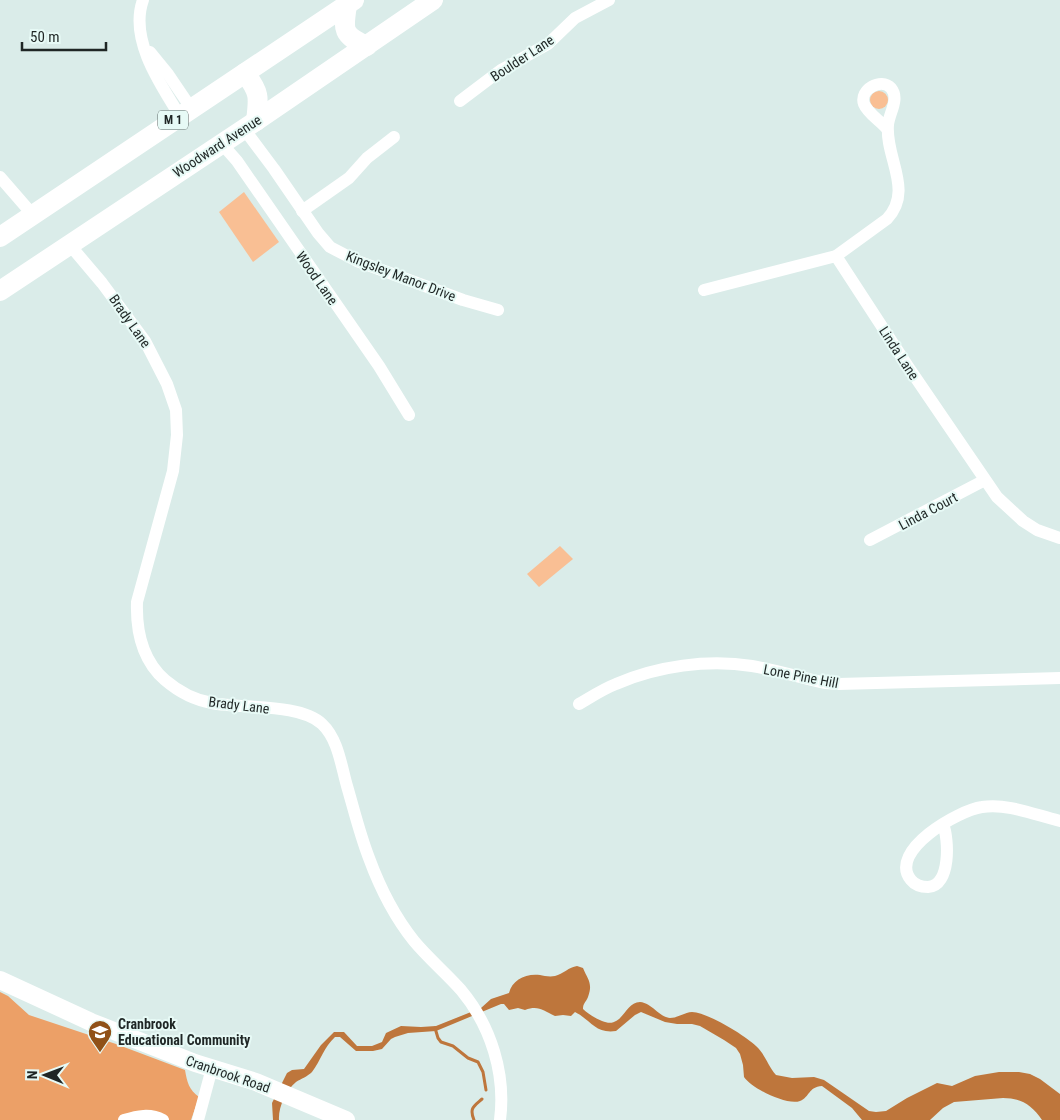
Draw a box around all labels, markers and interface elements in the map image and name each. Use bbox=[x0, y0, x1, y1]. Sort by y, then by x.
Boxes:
scale bar bbox=[22, 20, 106, 52]
text: 50 m bbox=[30, 28, 60, 46]
street label: Boulder Lane bbox=[487, 31, 557, 84]
road number: M 1 bbox=[158, 110, 188, 130]
street label: Woodward Avenue bbox=[170, 111, 264, 180]
street label: Wood Lane bbox=[293, 248, 341, 308]
street label: Kingsley Manor Drive bbox=[344, 248, 458, 304]
street label: Brady Lane bbox=[106, 291, 154, 351]
street label: Linda Lane bbox=[876, 323, 922, 383]
street label: Linda Court bbox=[896, 489, 960, 533]
street label: Lone Pine Hill bbox=[762, 661, 840, 691]
street label: Brady Lane bbox=[208, 693, 271, 717]
place label: Cranbrook Educational Community bbox=[118, 1016, 251, 1048]
school or university icon: Cranbrook Educational Community bbox=[87, 1019, 113, 1053]
north arrow bbox=[20, 1050, 70, 1100]
street label: Cranbrook Road bbox=[184, 1052, 272, 1096]
text: N bbox=[24, 1070, 40, 1079]

